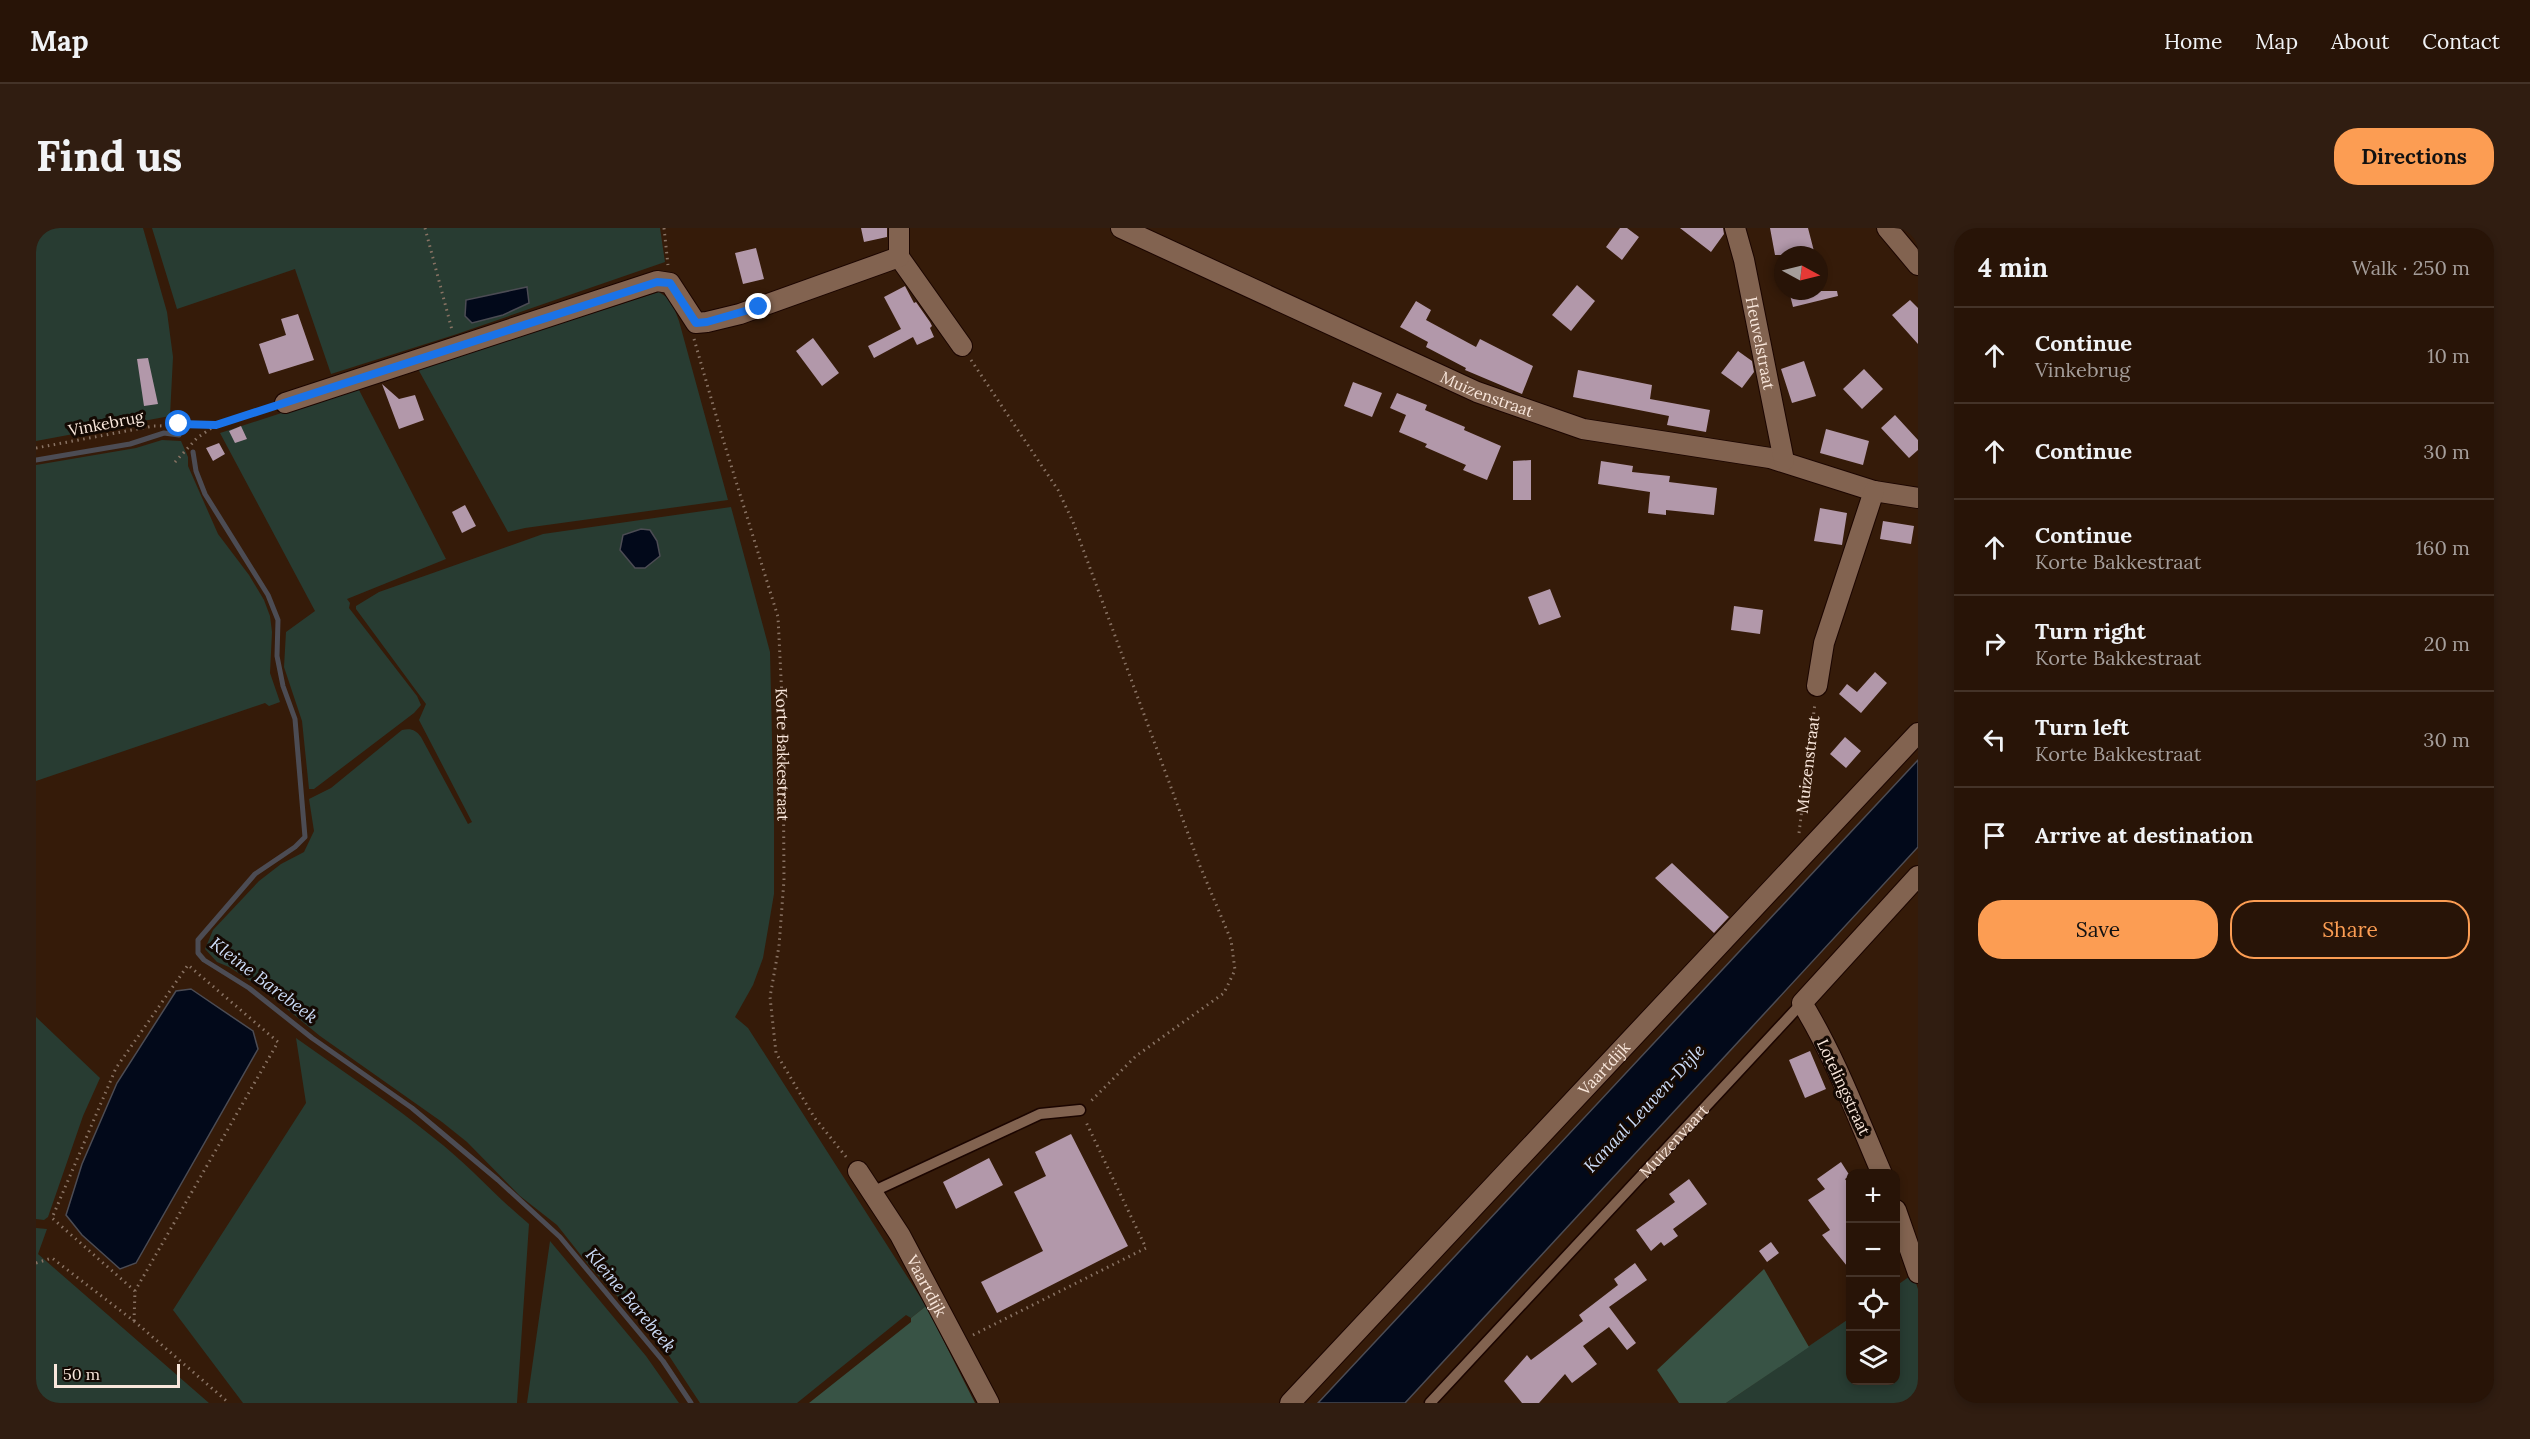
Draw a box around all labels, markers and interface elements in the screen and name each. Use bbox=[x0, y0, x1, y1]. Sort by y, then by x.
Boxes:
text: Map bbox=[30, 23, 89, 59]
text: Home bbox=[2164, 28, 2222, 55]
text: Map bbox=[2255, 28, 2298, 55]
text: About bbox=[2331, 28, 2389, 55]
text: Contact bbox=[2422, 28, 2500, 55]
button: Directions bbox=[2334, 128, 2494, 185]
text: Find us bbox=[36, 129, 182, 183]
north arrow bbox=[1774, 246, 1828, 300]
text: 4 min bbox=[1978, 251, 2048, 284]
text: Walk · 250 m bbox=[2352, 255, 2470, 280]
route end bbox=[745, 293, 771, 319]
street label: Heuvelstraat bbox=[1742, 295, 1780, 392]
text: Continue bbox=[2035, 329, 2132, 357]
icon: ahead bbox=[1978, 339, 2011, 372]
text: 10 m bbox=[2427, 343, 2470, 368]
text: Vinkebrug bbox=[2035, 357, 2130, 382]
street label: Muizenstraat bbox=[1437, 367, 1537, 421]
street label: Vinkebrug bbox=[66, 406, 146, 440]
route start bbox=[165, 410, 191, 436]
icon: ahead bbox=[1978, 435, 2011, 468]
text: Continue bbox=[2035, 437, 2132, 465]
text: 30 m bbox=[2423, 439, 2470, 464]
text: Continue bbox=[2035, 521, 2132, 549]
icon: ahead bbox=[1978, 531, 2011, 564]
text: 160 m bbox=[2416, 535, 2470, 560]
text: Korte Bakkestraat bbox=[2035, 549, 2201, 574]
text: Turn right bbox=[2035, 617, 2146, 645]
icon: right bbox=[1978, 627, 2011, 660]
text: 20 m bbox=[2424, 631, 2470, 656]
text: Korte Bakkestraat bbox=[2035, 645, 2201, 670]
street label: Korte Bakkestraat bbox=[772, 687, 794, 822]
text: Turn left bbox=[2035, 713, 2129, 741]
street label: Muizenstraat bbox=[1791, 714, 1823, 815]
icon: left bbox=[1978, 723, 2011, 756]
text: 30 m bbox=[2423, 727, 2470, 752]
text: Korte Bakkestraat bbox=[2035, 741, 2201, 766]
icon: arrive bbox=[1978, 819, 2011, 852]
text: Arrive at destination bbox=[2035, 821, 2253, 849]
button: Save bbox=[1978, 900, 2218, 959]
button: Share bbox=[2230, 900, 2470, 959]
water label: Kleine Barebeek bbox=[205, 932, 323, 1028]
street label: Lotelingstraat bbox=[1813, 1036, 1875, 1139]
street label: Vaartdijk bbox=[1573, 1037, 1634, 1100]
water label: Kanaal Leuven-Dijle bbox=[1578, 1039, 1710, 1177]
street label: Muizenvaart bbox=[1635, 1100, 1713, 1182]
map controls bbox=[1846, 1169, 1900, 1385]
button: + bbox=[1846, 1169, 1900, 1223]
button: − bbox=[1846, 1223, 1900, 1277]
water label: Kleine Barebeek bbox=[581, 1243, 681, 1357]
street label: Vaartdijk bbox=[902, 1251, 952, 1320]
button: locate bbox=[1846, 1277, 1900, 1331]
button: layers bbox=[1846, 1331, 1900, 1385]
scale bar bbox=[54, 1361, 180, 1388]
text: 50 m bbox=[63, 1364, 100, 1384]

